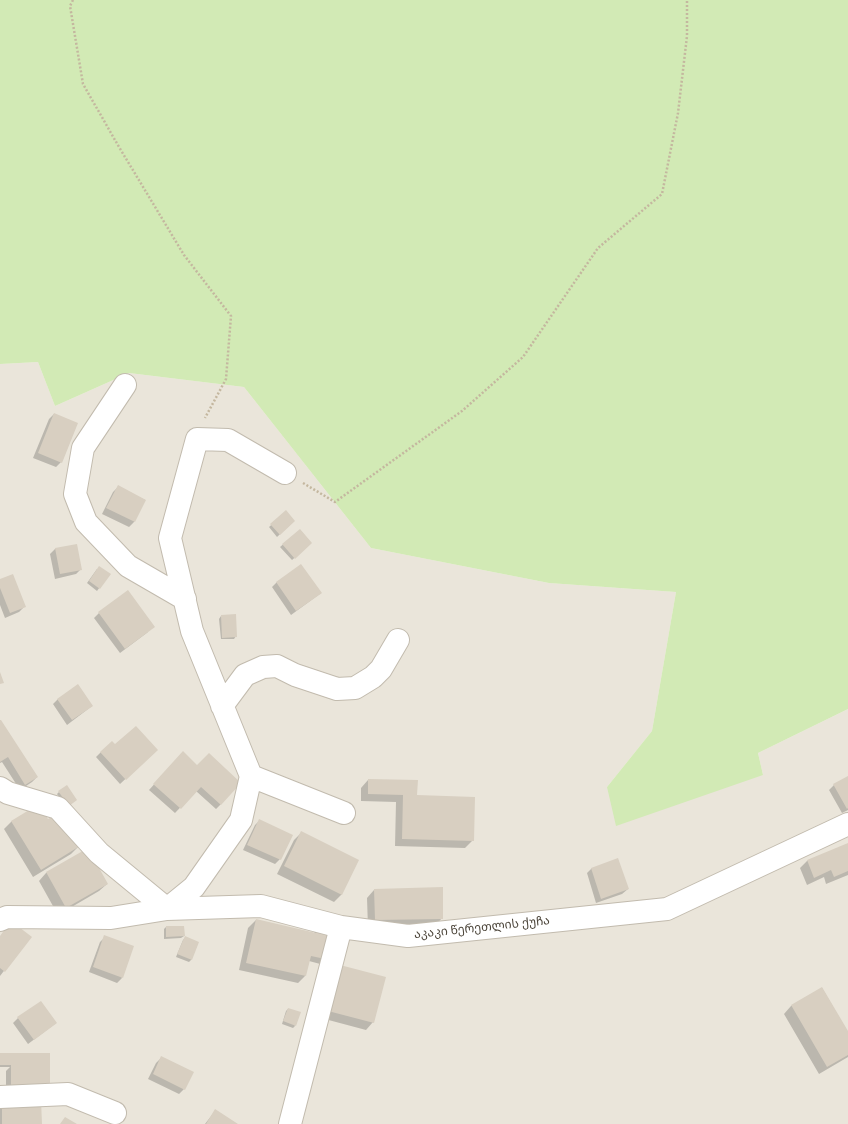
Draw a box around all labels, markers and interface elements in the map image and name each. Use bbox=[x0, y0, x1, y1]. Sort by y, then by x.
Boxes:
street label: აკაკი წერეთლის ქუჩა bbox=[413, 914, 551, 942]

